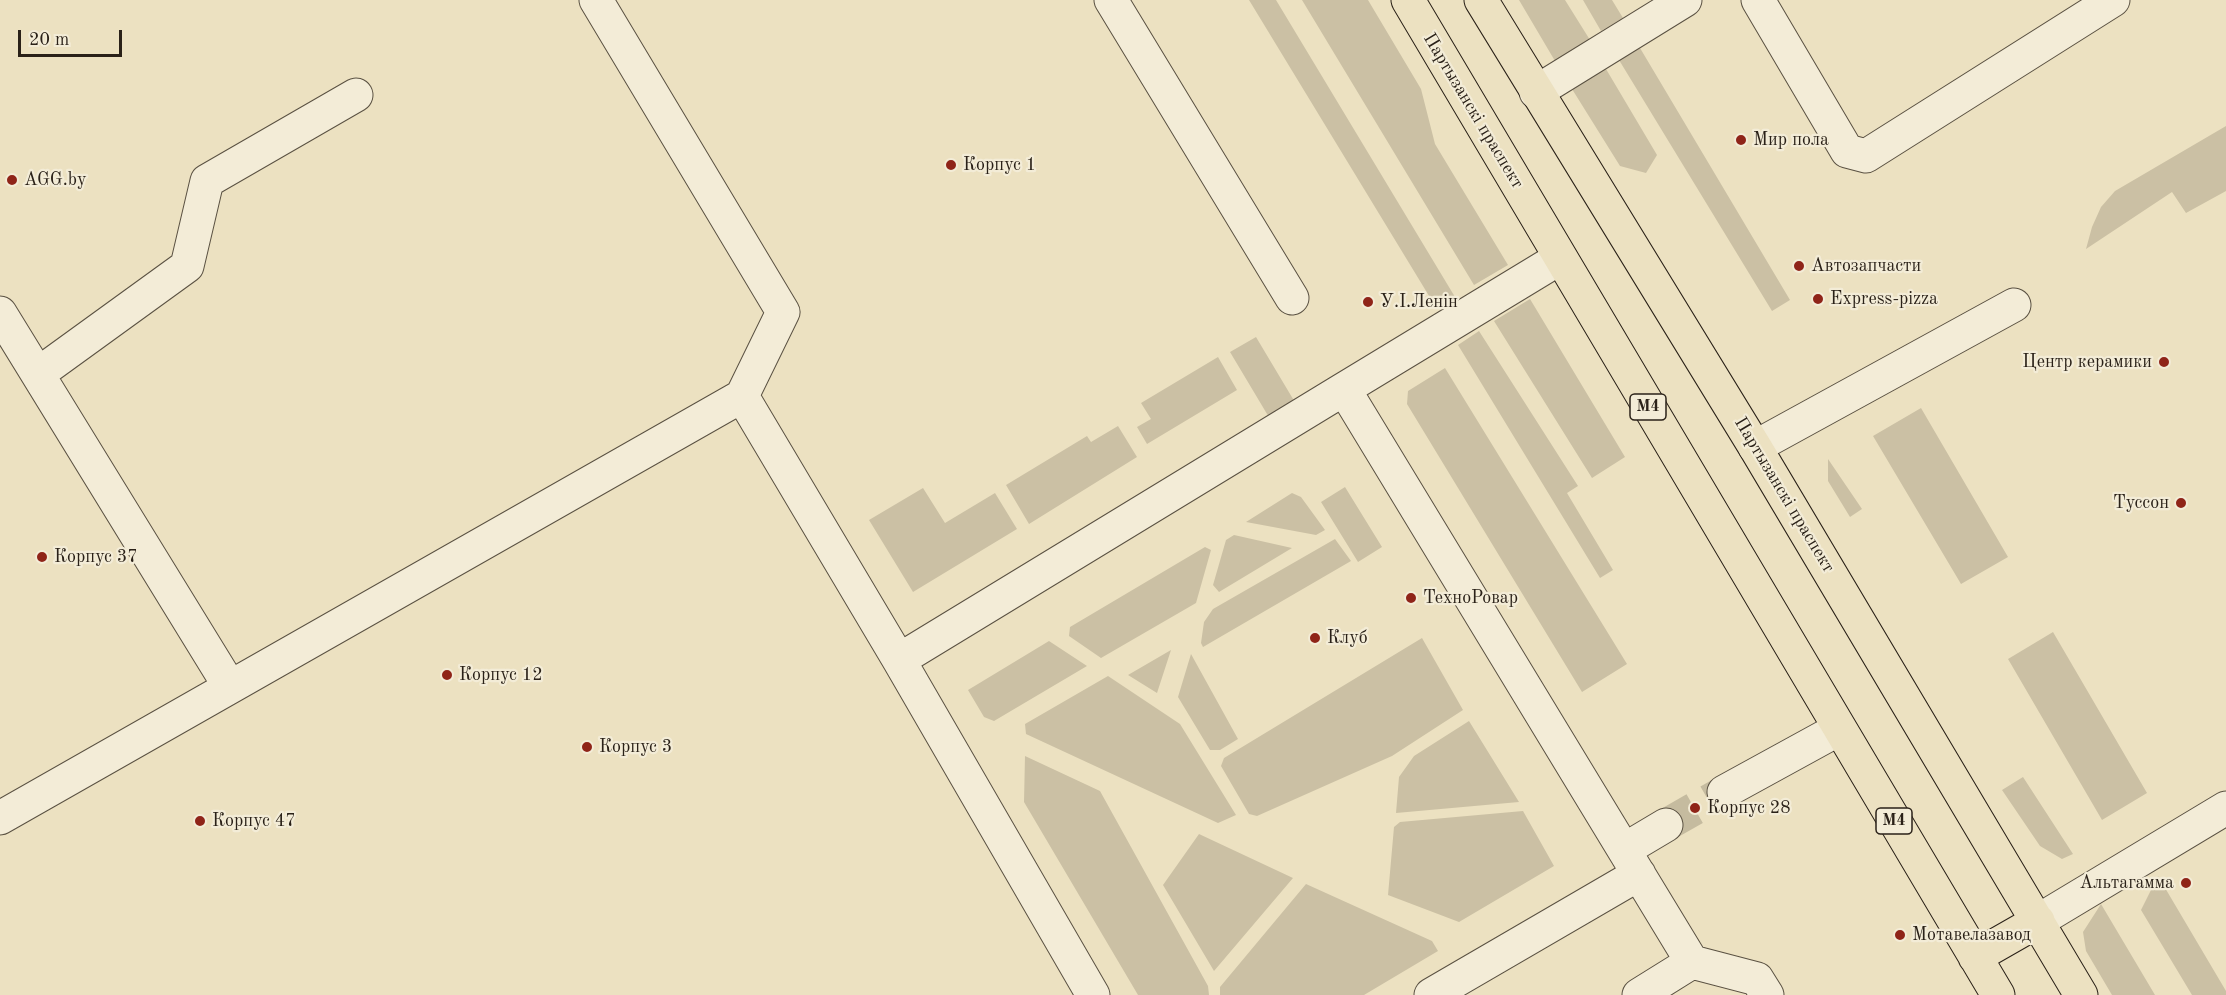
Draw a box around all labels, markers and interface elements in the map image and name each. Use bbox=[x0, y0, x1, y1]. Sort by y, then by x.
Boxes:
scale bar bbox=[21, 18, 124, 56]
street label: Партызанскі праспект bbox=[1418, 29, 1528, 193]
text: 20 m bbox=[29, 31, 69, 49]
place label: Мир пола bbox=[1753, 129, 1829, 151]
marker: Мир пола bbox=[1734, 133, 1748, 147]
place label: Корпус 1 bbox=[963, 154, 1036, 176]
marker: Корпус 1 bbox=[944, 158, 958, 172]
place label: AGG.by bbox=[24, 169, 87, 191]
marker: AGG.by bbox=[5, 173, 19, 187]
place label: Автозапчасти bbox=[1811, 255, 1921, 277]
marker: Автозапчасти bbox=[1792, 259, 1806, 273]
place label: Express-pizza bbox=[1830, 288, 1938, 310]
place label: У.І.Ленін bbox=[1380, 291, 1458, 313]
marker: Express-pizza bbox=[1811, 292, 1825, 306]
marker: У.І.Ленін bbox=[1361, 295, 1375, 309]
place label: Центр керамики bbox=[2022, 351, 2152, 373]
marker: Центр керамики bbox=[2157, 355, 2171, 369]
road number: М4 bbox=[1630, 394, 1666, 420]
street label: Партызанскі праспект bbox=[1729, 413, 1839, 577]
place label: Туссон bbox=[2113, 492, 2169, 514]
marker: Туссон bbox=[2174, 496, 2188, 510]
place label: Корпус 37 bbox=[54, 546, 138, 568]
marker: Корпус 37 bbox=[35, 550, 49, 564]
place label: ТехноРовар bbox=[1423, 587, 1518, 609]
marker: ТехноРовар bbox=[1404, 591, 1418, 605]
place label: Клуб bbox=[1327, 627, 1368, 649]
marker: Клуб bbox=[1308, 631, 1322, 645]
place label: Корпус 12 bbox=[459, 664, 543, 686]
marker: Корпус 12 bbox=[440, 668, 454, 682]
place label: Корпус 3 bbox=[599, 736, 672, 758]
marker: Корпус 3 bbox=[580, 740, 594, 754]
place label: Корпус 28 bbox=[1707, 797, 1791, 819]
marker: Корпус 28 bbox=[1688, 801, 1702, 815]
road number: М4 bbox=[1876, 808, 1912, 834]
place label: Корпус 47 bbox=[212, 810, 296, 832]
marker: Корпус 47 bbox=[193, 814, 207, 828]
place label: Альтагамма bbox=[2080, 872, 2174, 894]
marker: Альтагамма bbox=[2179, 876, 2193, 890]
place label: Мотавелазавод bbox=[1912, 924, 2031, 946]
marker: Мотавелазавод bbox=[1893, 928, 1907, 942]

